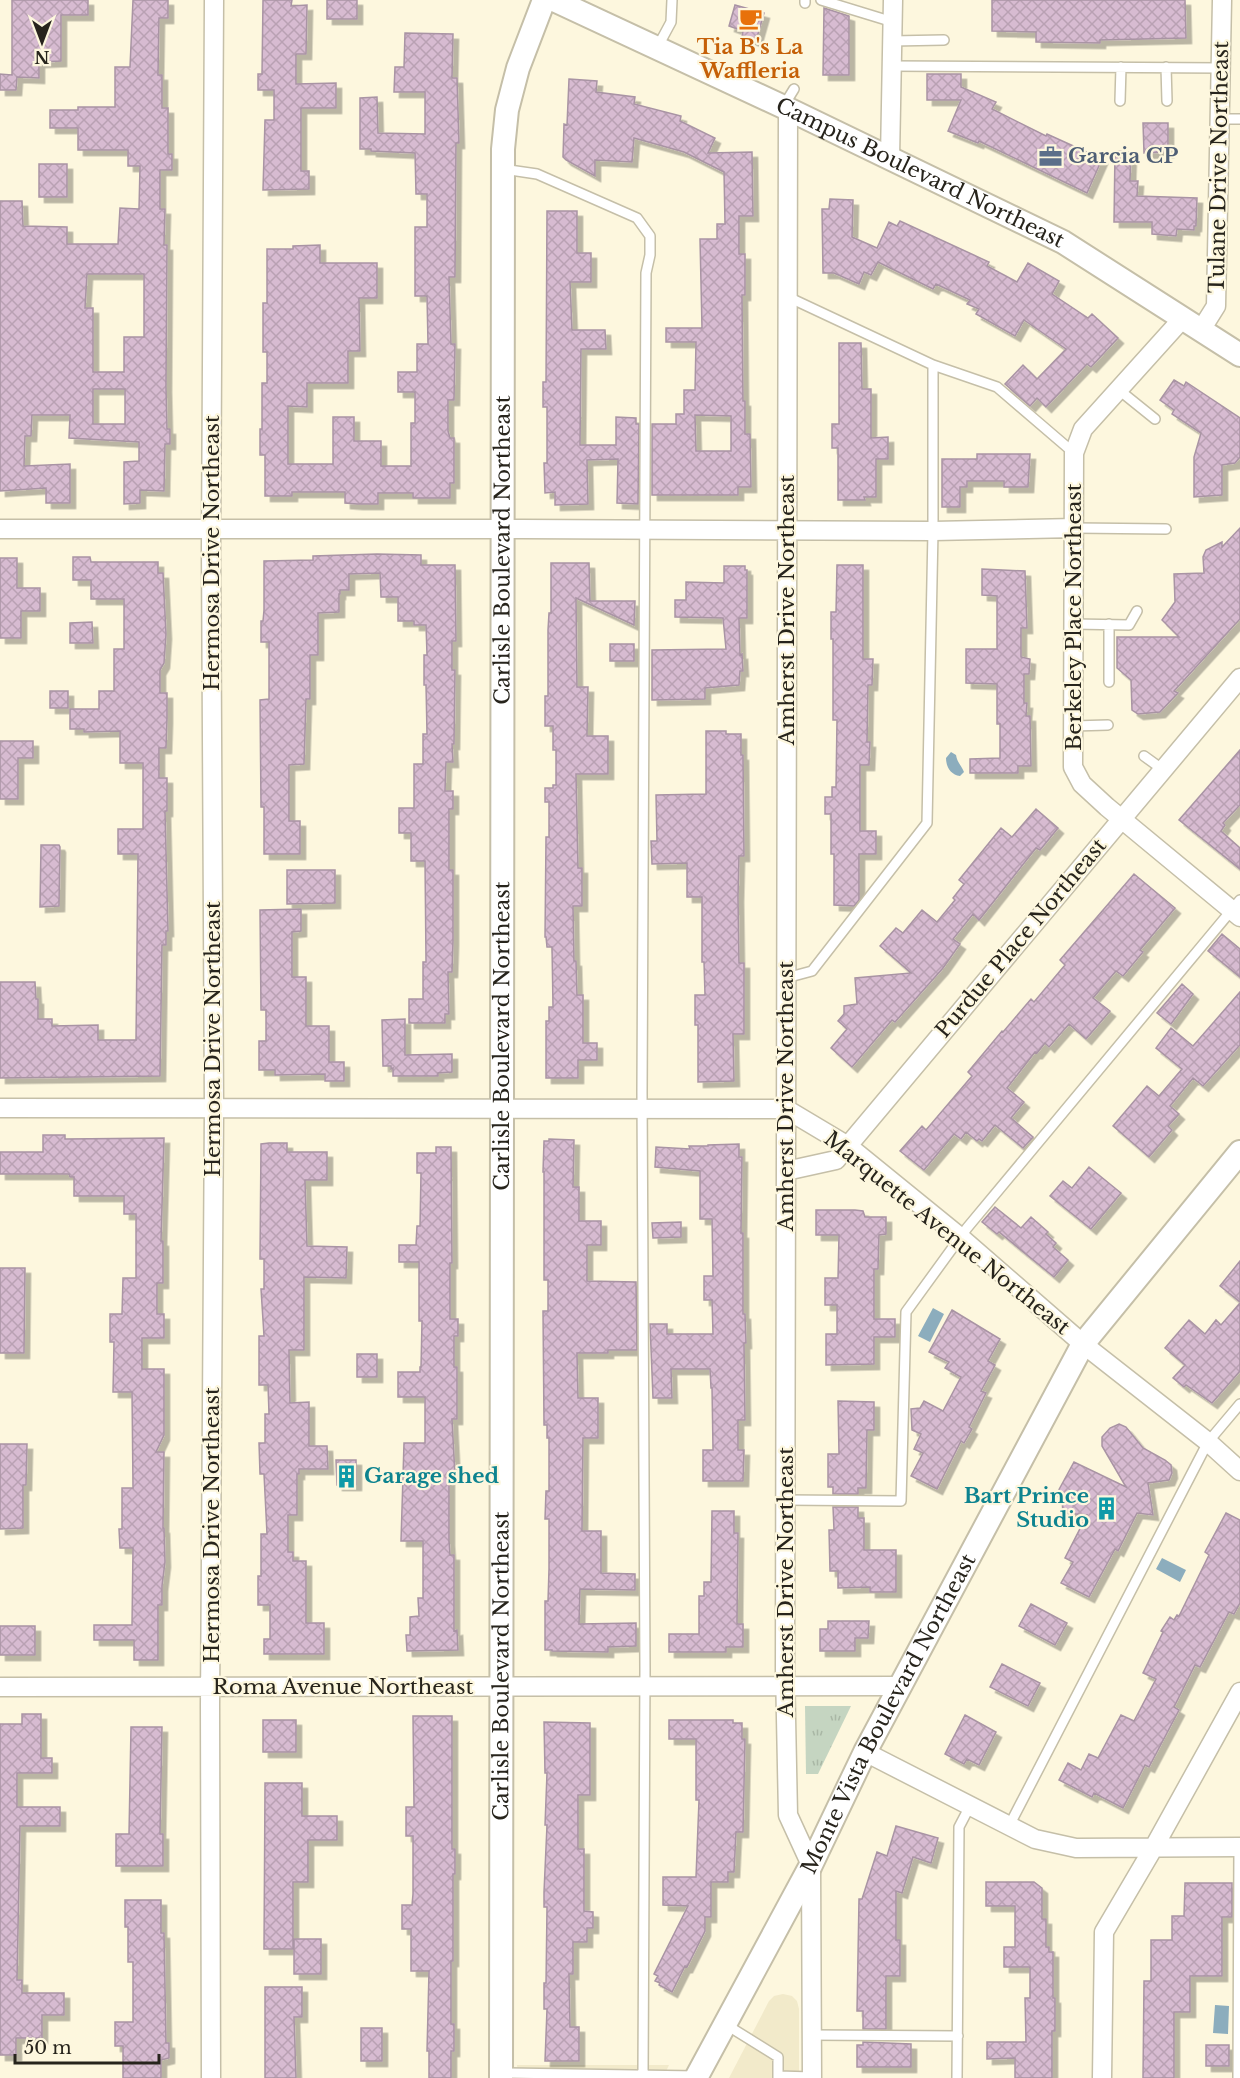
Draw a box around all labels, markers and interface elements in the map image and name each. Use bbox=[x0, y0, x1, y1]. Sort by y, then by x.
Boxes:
cafe icon: Tia B's La Waffleria bbox=[737, 6, 763, 32]
north arrow bbox=[12, 12, 72, 72]
place label: Tia B's La Waffleria bbox=[697, 34, 803, 84]
street label: Tulane Drive Northeast bbox=[1204, 41, 1234, 293]
text: N bbox=[34, 47, 50, 67]
street label: Campus Boulevard Northeast bbox=[772, 92, 1069, 254]
office icon: Garcia CP bbox=[1037, 143, 1063, 169]
place label: Garcia CP bbox=[1068, 143, 1178, 169]
street label: Carlisle Boulevard Northeast bbox=[489, 395, 516, 705]
street label: Hermosa Drive Northeast bbox=[199, 415, 225, 691]
street label: Amherst Drive Northeast bbox=[774, 475, 800, 746]
street label: Berkeley Place Northeast bbox=[1061, 483, 1087, 751]
street label: Purdue Place Northeast bbox=[930, 833, 1112, 1043]
street label: Carlisle Boulevard Northeast bbox=[489, 881, 515, 1191]
street label: Hermosa Drive Northeast bbox=[200, 901, 226, 1177]
street label: Amherst Drive Northeast bbox=[773, 961, 799, 1232]
street label: Marquette Avenue Northeast bbox=[819, 1126, 1075, 1340]
street label: Hermosa Drive Northeast bbox=[199, 1387, 225, 1663]
street label: Amherst Drive Northeast bbox=[773, 1447, 799, 1718]
building icon: Garage shed bbox=[333, 1463, 359, 1489]
place label: Garage shed bbox=[364, 1463, 500, 1489]
place label: Bart Prince Studio bbox=[964, 1483, 1089, 1533]
building icon: Bart Prince Studio bbox=[1094, 1495, 1120, 1521]
street label: Carlisle Boulevard Northeast bbox=[488, 1511, 515, 1821]
street label: Monte Vista Boulevard Northeast bbox=[796, 1549, 982, 1878]
street label: Roma Avenue Northeast bbox=[213, 1674, 473, 1700]
scale bar bbox=[15, 2027, 159, 2065]
text: 50 m bbox=[24, 2037, 72, 2059]

